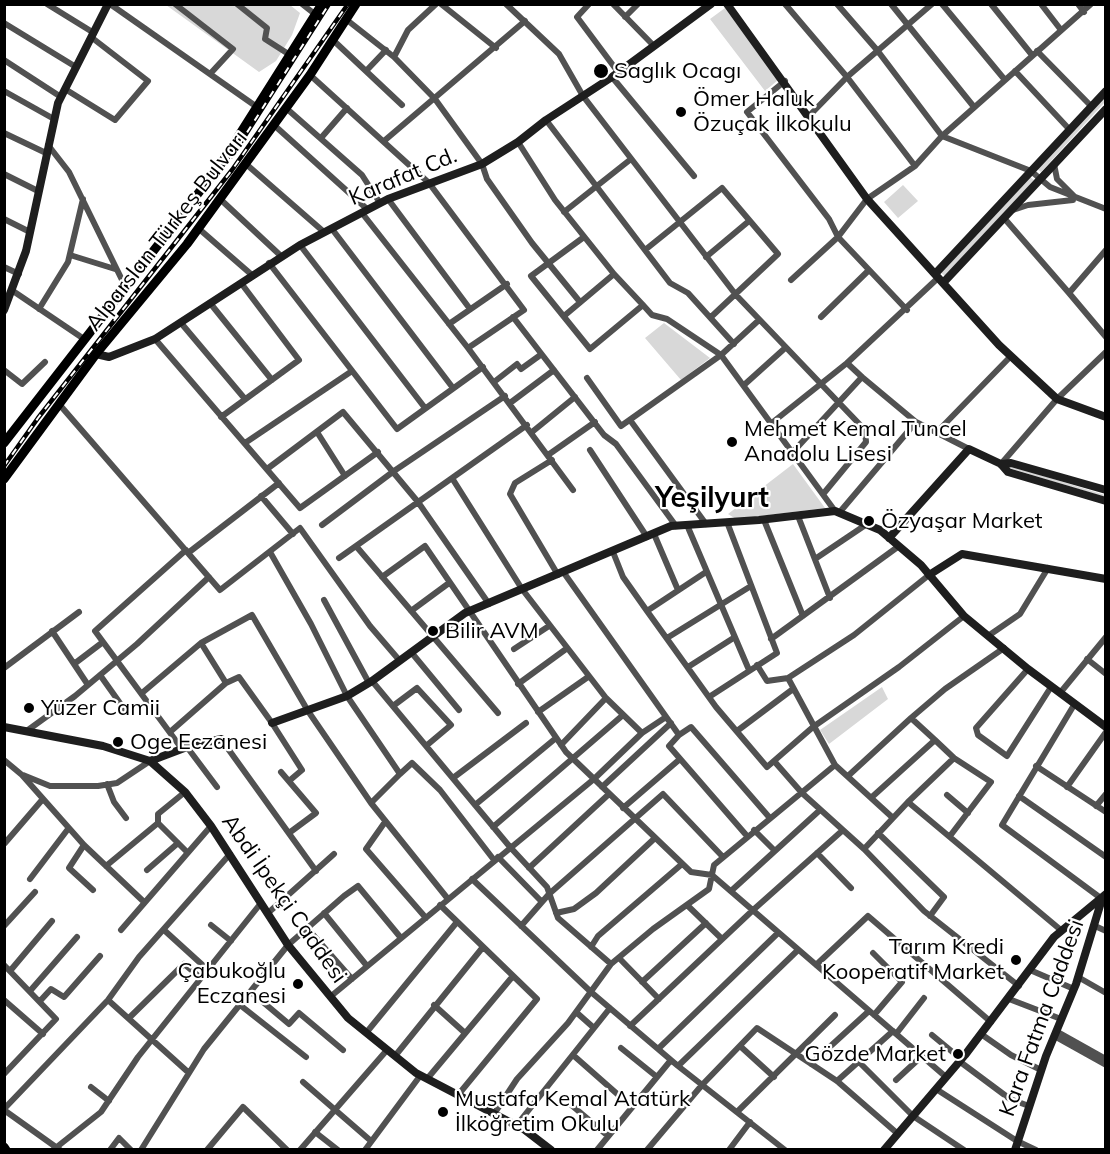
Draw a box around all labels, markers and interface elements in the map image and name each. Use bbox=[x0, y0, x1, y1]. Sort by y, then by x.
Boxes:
place label: Saglık Ocagı bbox=[614, 58, 741, 84]
marker: Saglık Ocagı bbox=[592, 62, 610, 80]
place label: Ömer Haluk Özuçak İlkokulu bbox=[693, 86, 852, 138]
marker: Ömer Haluk Özuçak İlkokulu bbox=[674, 105, 688, 119]
street label: Alparslan Türkeş Bulvarı bbox=[81, 126, 253, 336]
street label: Karafat Cd. bbox=[345, 142, 461, 212]
place label: Mehmet Kemal Tuncel Anadolu Lisesi bbox=[744, 416, 967, 468]
marker: Mehmet Kemal Tuncel Anadolu Lisesi bbox=[725, 435, 739, 449]
district label: Yeşilyurt bbox=[655, 482, 769, 516]
place label: Özyaşar Market bbox=[881, 508, 1043, 534]
marker: Özyaşar Market bbox=[862, 514, 876, 528]
place label: Bilir AVM bbox=[445, 618, 539, 644]
marker: Bilir AVM bbox=[426, 624, 440, 638]
place label: Yüzer Camii bbox=[41, 695, 160, 721]
marker: Yüzer Camii bbox=[22, 701, 36, 715]
place label: Oge Eczanesi bbox=[130, 729, 267, 755]
marker: Oge Eczanesi bbox=[111, 735, 125, 749]
street label: Abdi İpekçi Caddesi bbox=[216, 810, 352, 988]
street label: Kara Fatma Caddesi bbox=[994, 916, 1090, 1120]
place label: Tarım Kredi Kooperatif Market bbox=[822, 934, 1004, 986]
marker: Tarım Kredi Kooperatif Market bbox=[1009, 953, 1023, 967]
place label: Çabukoğlu Eczanesi bbox=[177, 958, 286, 1010]
marker: Çabukoğlu Eczanesi bbox=[291, 977, 305, 991]
place label: Gözde Market bbox=[805, 1041, 946, 1067]
marker: Gözde Market bbox=[951, 1047, 965, 1061]
place label: Mustafa Kemal Atatürk İlköğretim Okulu bbox=[455, 1086, 690, 1138]
marker: Mustafa Kemal Atatürk İlköğretim Okulu bbox=[436, 1105, 450, 1119]

